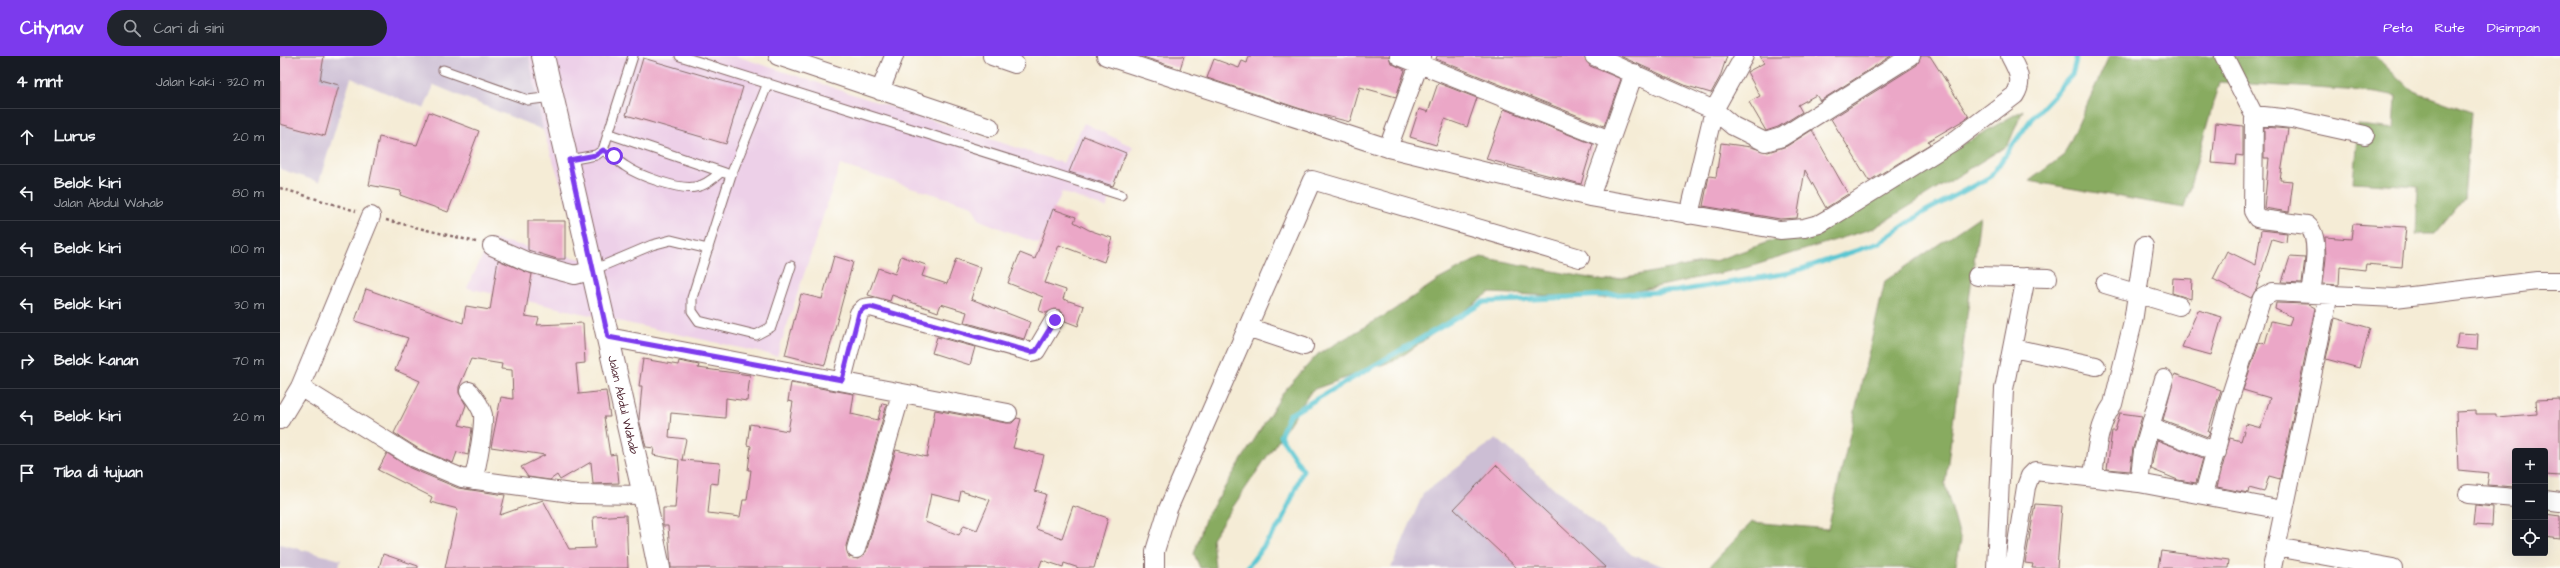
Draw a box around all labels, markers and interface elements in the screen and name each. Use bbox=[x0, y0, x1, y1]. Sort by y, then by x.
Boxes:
search box bbox=[107, 10, 387, 46]
text: Citynav bbox=[20, 15, 83, 42]
icon: search bbox=[121, 17, 143, 39]
text: Cari di sini bbox=[153, 18, 224, 39]
text: Peta bbox=[2383, 18, 2413, 38]
text: Rute bbox=[2435, 18, 2465, 38]
text: Disimpan bbox=[2487, 18, 2540, 38]
text: 4 mnt bbox=[16, 70, 63, 94]
text: Jalan kaki · 320 m bbox=[156, 73, 264, 91]
icon: ahead bbox=[16, 126, 38, 148]
text: Lurus bbox=[54, 126, 95, 147]
text: 20 m bbox=[233, 128, 264, 146]
route start bbox=[605, 147, 623, 165]
text: Belok kiri bbox=[54, 173, 121, 194]
icon: left bbox=[16, 182, 38, 204]
text: 80 m bbox=[232, 184, 264, 202]
text: Jalan Abdul Wahab bbox=[54, 194, 163, 212]
icon: left bbox=[16, 238, 38, 260]
text: Belok kiri bbox=[54, 238, 121, 259]
text: 100 m bbox=[231, 240, 264, 258]
icon: left bbox=[16, 294, 38, 316]
text: Belok kiri bbox=[54, 294, 121, 315]
text: 30 m bbox=[234, 296, 264, 314]
route end bbox=[1046, 311, 1064, 329]
icon: right bbox=[16, 350, 38, 372]
text: Belok kanan bbox=[54, 350, 138, 371]
text: 70 m bbox=[232, 352, 264, 370]
street label: Jalan Abdul Wahab bbox=[603, 354, 642, 456]
icon: left bbox=[16, 406, 38, 428]
text: Belok kiri bbox=[54, 406, 121, 427]
text: 20 m bbox=[233, 408, 264, 426]
map controls bbox=[2512, 448, 2548, 556]
button: + bbox=[2512, 448, 2548, 484]
icon: arrive bbox=[16, 462, 38, 484]
text: Tiba di tujuan bbox=[54, 462, 143, 483]
button: − bbox=[2512, 484, 2548, 520]
button: locate bbox=[2512, 520, 2548, 556]

